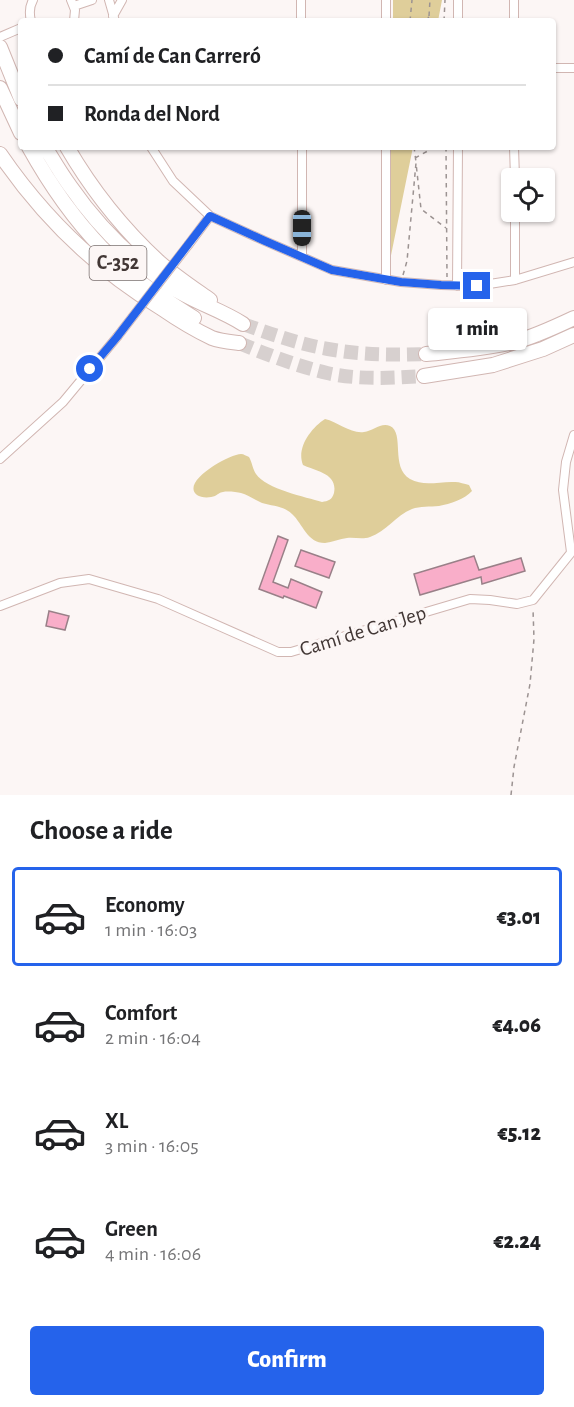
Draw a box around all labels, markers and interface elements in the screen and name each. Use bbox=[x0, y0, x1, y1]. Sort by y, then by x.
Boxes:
text: Camí de Can Carreró bbox=[84, 45, 261, 67]
text: Ronda del Nord bbox=[84, 103, 220, 125]
map controls bbox=[501, 168, 555, 222]
button: locate bbox=[501, 168, 555, 222]
car bbox=[293, 210, 311, 246]
road number: C-352 bbox=[90, 246, 146, 280]
route end bbox=[463, 272, 490, 299]
callout: 1 min bbox=[428, 307, 526, 349]
text: 1 min bbox=[456, 319, 499, 339]
route start bbox=[76, 355, 103, 382]
street label: Camí de Can Jep bbox=[297, 602, 429, 660]
text: Choose a ride bbox=[30, 817, 173, 844]
icon: car bbox=[33, 890, 87, 944]
text: Economy bbox=[105, 894, 185, 916]
text: €3.01 bbox=[497, 906, 541, 928]
text: 1 min · 16:03 bbox=[105, 920, 197, 940]
icon: car bbox=[33, 998, 87, 1052]
text: Comfort bbox=[105, 1002, 177, 1024]
text: €4.06 bbox=[492, 1014, 541, 1036]
text: 2 min · 16:04 bbox=[105, 1028, 201, 1048]
icon: car bbox=[33, 1106, 87, 1160]
text: XL bbox=[105, 1110, 128, 1132]
text: €5.12 bbox=[498, 1122, 541, 1144]
text: 3 min · 16:05 bbox=[105, 1136, 199, 1156]
icon: car bbox=[33, 1214, 87, 1268]
text: Green bbox=[105, 1218, 158, 1240]
text: €2.24 bbox=[494, 1230, 541, 1252]
text: 4 min · 16:06 bbox=[105, 1244, 201, 1264]
button: Confirm bbox=[30, 1326, 544, 1395]

